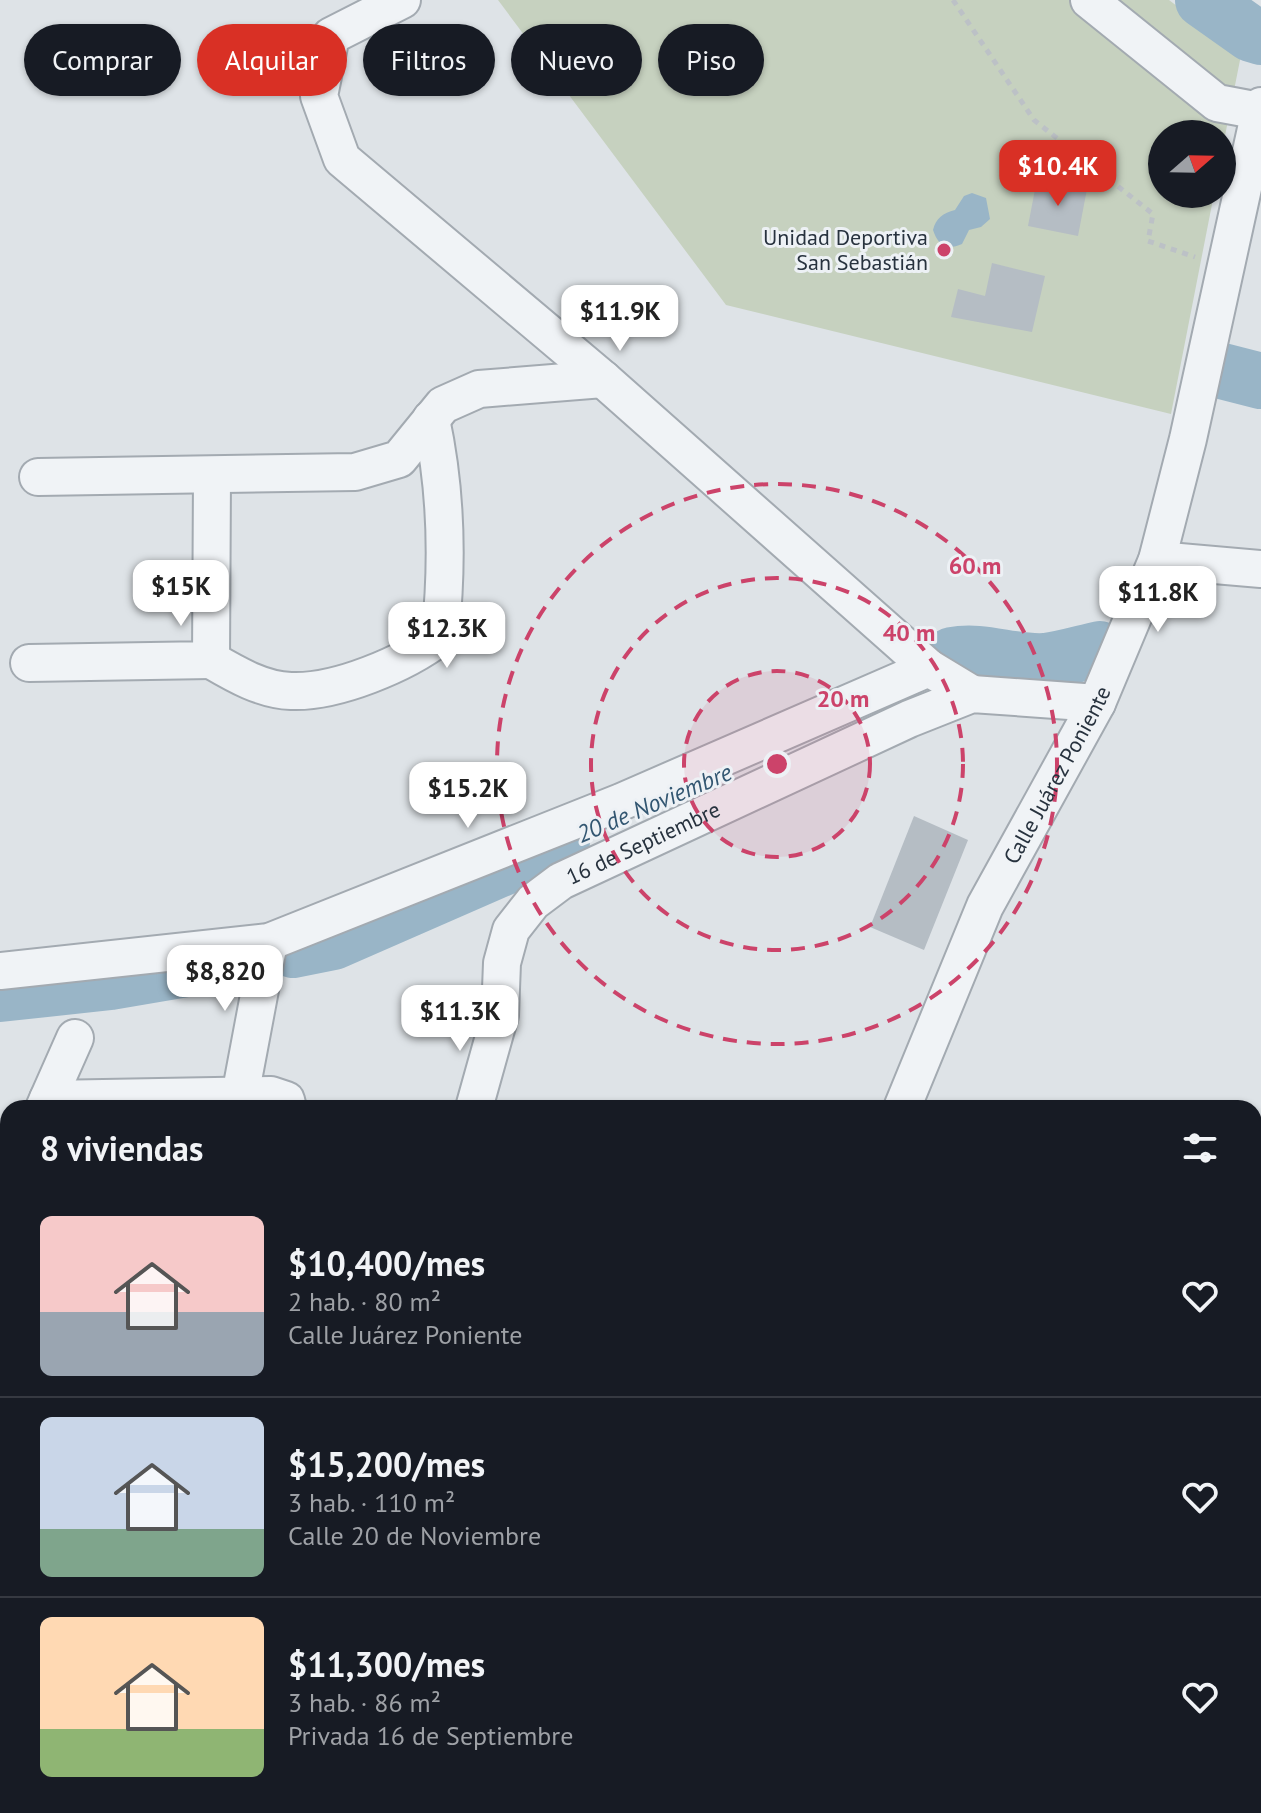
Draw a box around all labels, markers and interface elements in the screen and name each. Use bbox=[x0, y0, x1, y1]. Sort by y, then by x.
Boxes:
chip: Comprar bbox=[24, 24, 181, 96]
chip: Alquilar bbox=[197, 24, 347, 96]
chip: Filtros bbox=[363, 24, 495, 96]
chip: Nuevo bbox=[511, 24, 642, 96]
chip: Piso bbox=[658, 24, 764, 96]
north arrow bbox=[1148, 120, 1236, 208]
map controls bbox=[1148, 120, 1236, 208]
pin: $10.4K bbox=[993, 140, 1123, 208]
text: $10.4K bbox=[1017, 149, 1099, 182]
place label: Unidad Deportiva San Sebastián bbox=[763, 223, 928, 276]
marker: Unidad Deportiva San Sebastián bbox=[935, 241, 953, 259]
pin: $11.9K bbox=[555, 285, 685, 353]
text: $11.9K bbox=[579, 294, 661, 327]
text: 60 m bbox=[949, 550, 1001, 581]
pin: $15K bbox=[134, 560, 228, 628]
pin: $11.8K bbox=[1093, 566, 1223, 634]
text: $15K bbox=[151, 569, 211, 602]
text: $11.8K bbox=[1117, 575, 1199, 608]
pin: $12.3K bbox=[382, 602, 512, 670]
text: $12.3K bbox=[406, 611, 488, 644]
text: 40 m bbox=[883, 617, 935, 648]
street label: Calle Juárez Poniente bbox=[997, 682, 1117, 869]
text: 20 m bbox=[817, 683, 869, 714]
centre of rings bbox=[763, 750, 791, 778]
water label: 20 de Noviembre bbox=[572, 756, 736, 850]
pin: $15.2K bbox=[403, 762, 533, 830]
text: $15.2K bbox=[427, 771, 509, 804]
street label: 16 de Septiembre bbox=[562, 795, 725, 891]
pin: $8,820 bbox=[160, 945, 290, 1013]
text: $8,820 bbox=[185, 954, 265, 987]
pin: $11.3K bbox=[395, 985, 525, 1053]
text: $11.3K bbox=[419, 994, 501, 1027]
text: 8 viviendas bbox=[40, 1126, 203, 1170]
icon: filters bbox=[1178, 1126, 1222, 1170]
text: $10,400/mes bbox=[288, 1241, 485, 1285]
icon: home bbox=[104, 1248, 200, 1344]
icon: heart bbox=[1178, 1274, 1222, 1318]
text: 2 hab. · 80 m² bbox=[288, 1285, 441, 1318]
text: Calle Juárez Poniente bbox=[288, 1318, 523, 1351]
text: $15,200/mes bbox=[288, 1442, 485, 1486]
icon: home bbox=[104, 1449, 200, 1545]
icon: heart bbox=[1178, 1475, 1222, 1519]
text: 3 hab. · 110 m² bbox=[288, 1486, 455, 1519]
text: Calle 20 de Noviembre bbox=[288, 1519, 541, 1552]
text: $11,300/mes bbox=[288, 1642, 485, 1686]
icon: home bbox=[104, 1649, 200, 1745]
icon: heart bbox=[1178, 1675, 1222, 1719]
text: 3 hab. · 86 m² bbox=[288, 1686, 441, 1719]
text: Privada 16 de Septiembre bbox=[288, 1719, 573, 1752]

